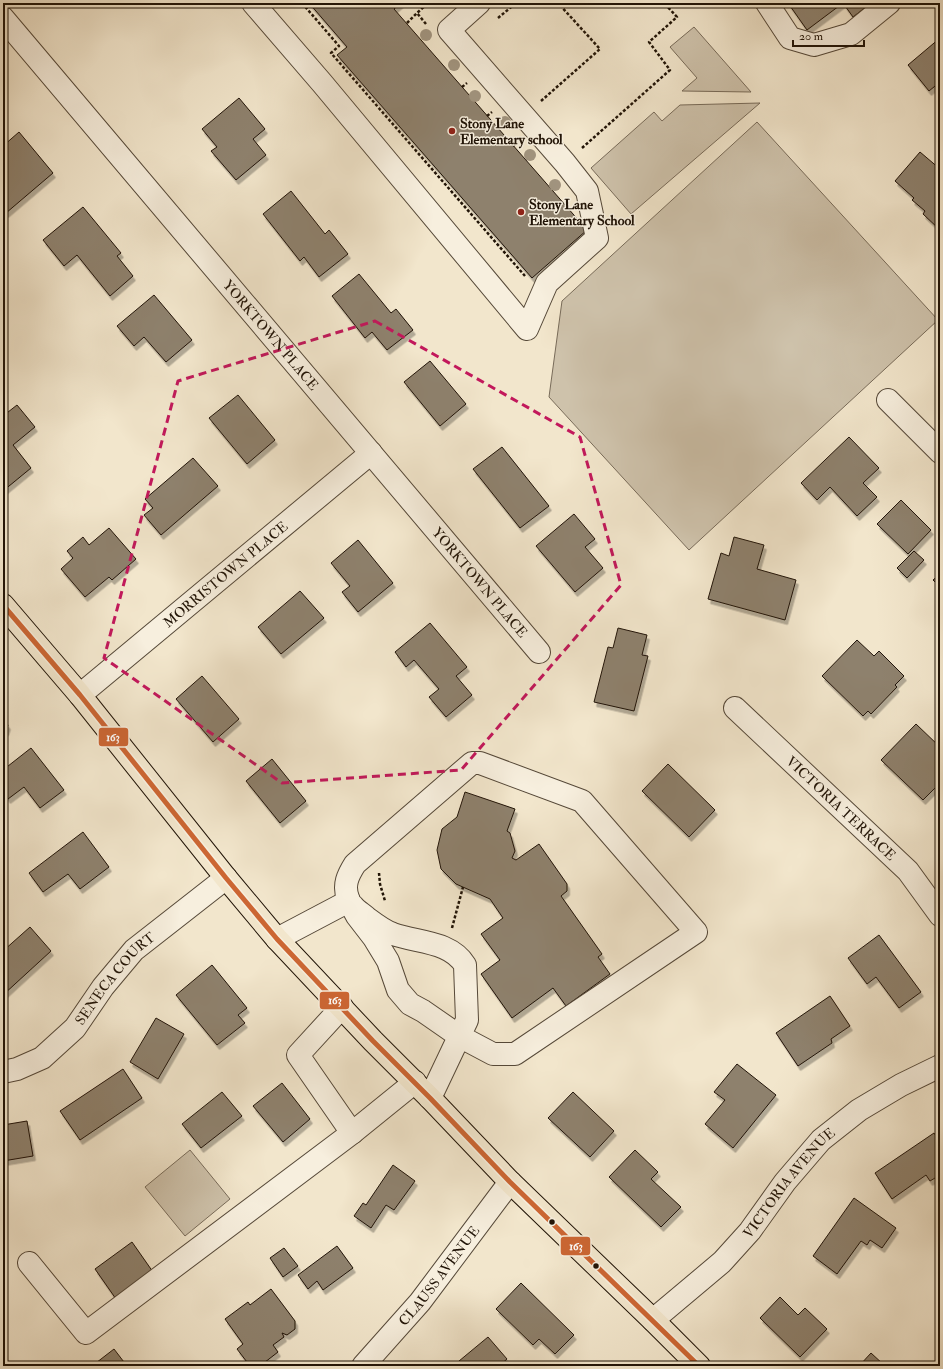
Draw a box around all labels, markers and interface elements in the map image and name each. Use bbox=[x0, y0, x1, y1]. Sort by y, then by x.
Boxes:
scale bar bbox=[793, 22, 864, 48]
text: 20 m bbox=[799, 29, 824, 44]
place label: Stony Lane Elementary school bbox=[460, 115, 563, 149]
marker: Stony Lane Elementary school bbox=[447, 126, 457, 136]
place label: Stony Lane Elementary School bbox=[529, 196, 635, 230]
marker: Stony Lane Elementary School bbox=[516, 207, 526, 217]
street label: YORKTOWN PLACE bbox=[219, 277, 322, 394]
street label: MORRISTOWN PLACE bbox=[160, 518, 291, 631]
street label: YORKTOWN PLACE bbox=[428, 524, 531, 641]
line badge: 163 bbox=[98, 727, 129, 747]
text: 163 bbox=[106, 731, 120, 744]
street label: VICTORIA TERRACE bbox=[782, 753, 899, 864]
street label: SENECA COURT bbox=[72, 929, 159, 1028]
line badge: 163 bbox=[319, 991, 350, 1010]
text: 163 bbox=[328, 994, 342, 1007]
street label: VICTORIA AVENUE bbox=[740, 1124, 839, 1242]
unlabelled marker bbox=[547, 1217, 557, 1227]
street label: CLAUSS AVENUE bbox=[395, 1223, 483, 1329]
line badge: 163 bbox=[560, 1236, 591, 1256]
text: 163 bbox=[569, 1240, 583, 1253]
unlabelled marker bbox=[591, 1261, 601, 1271]

